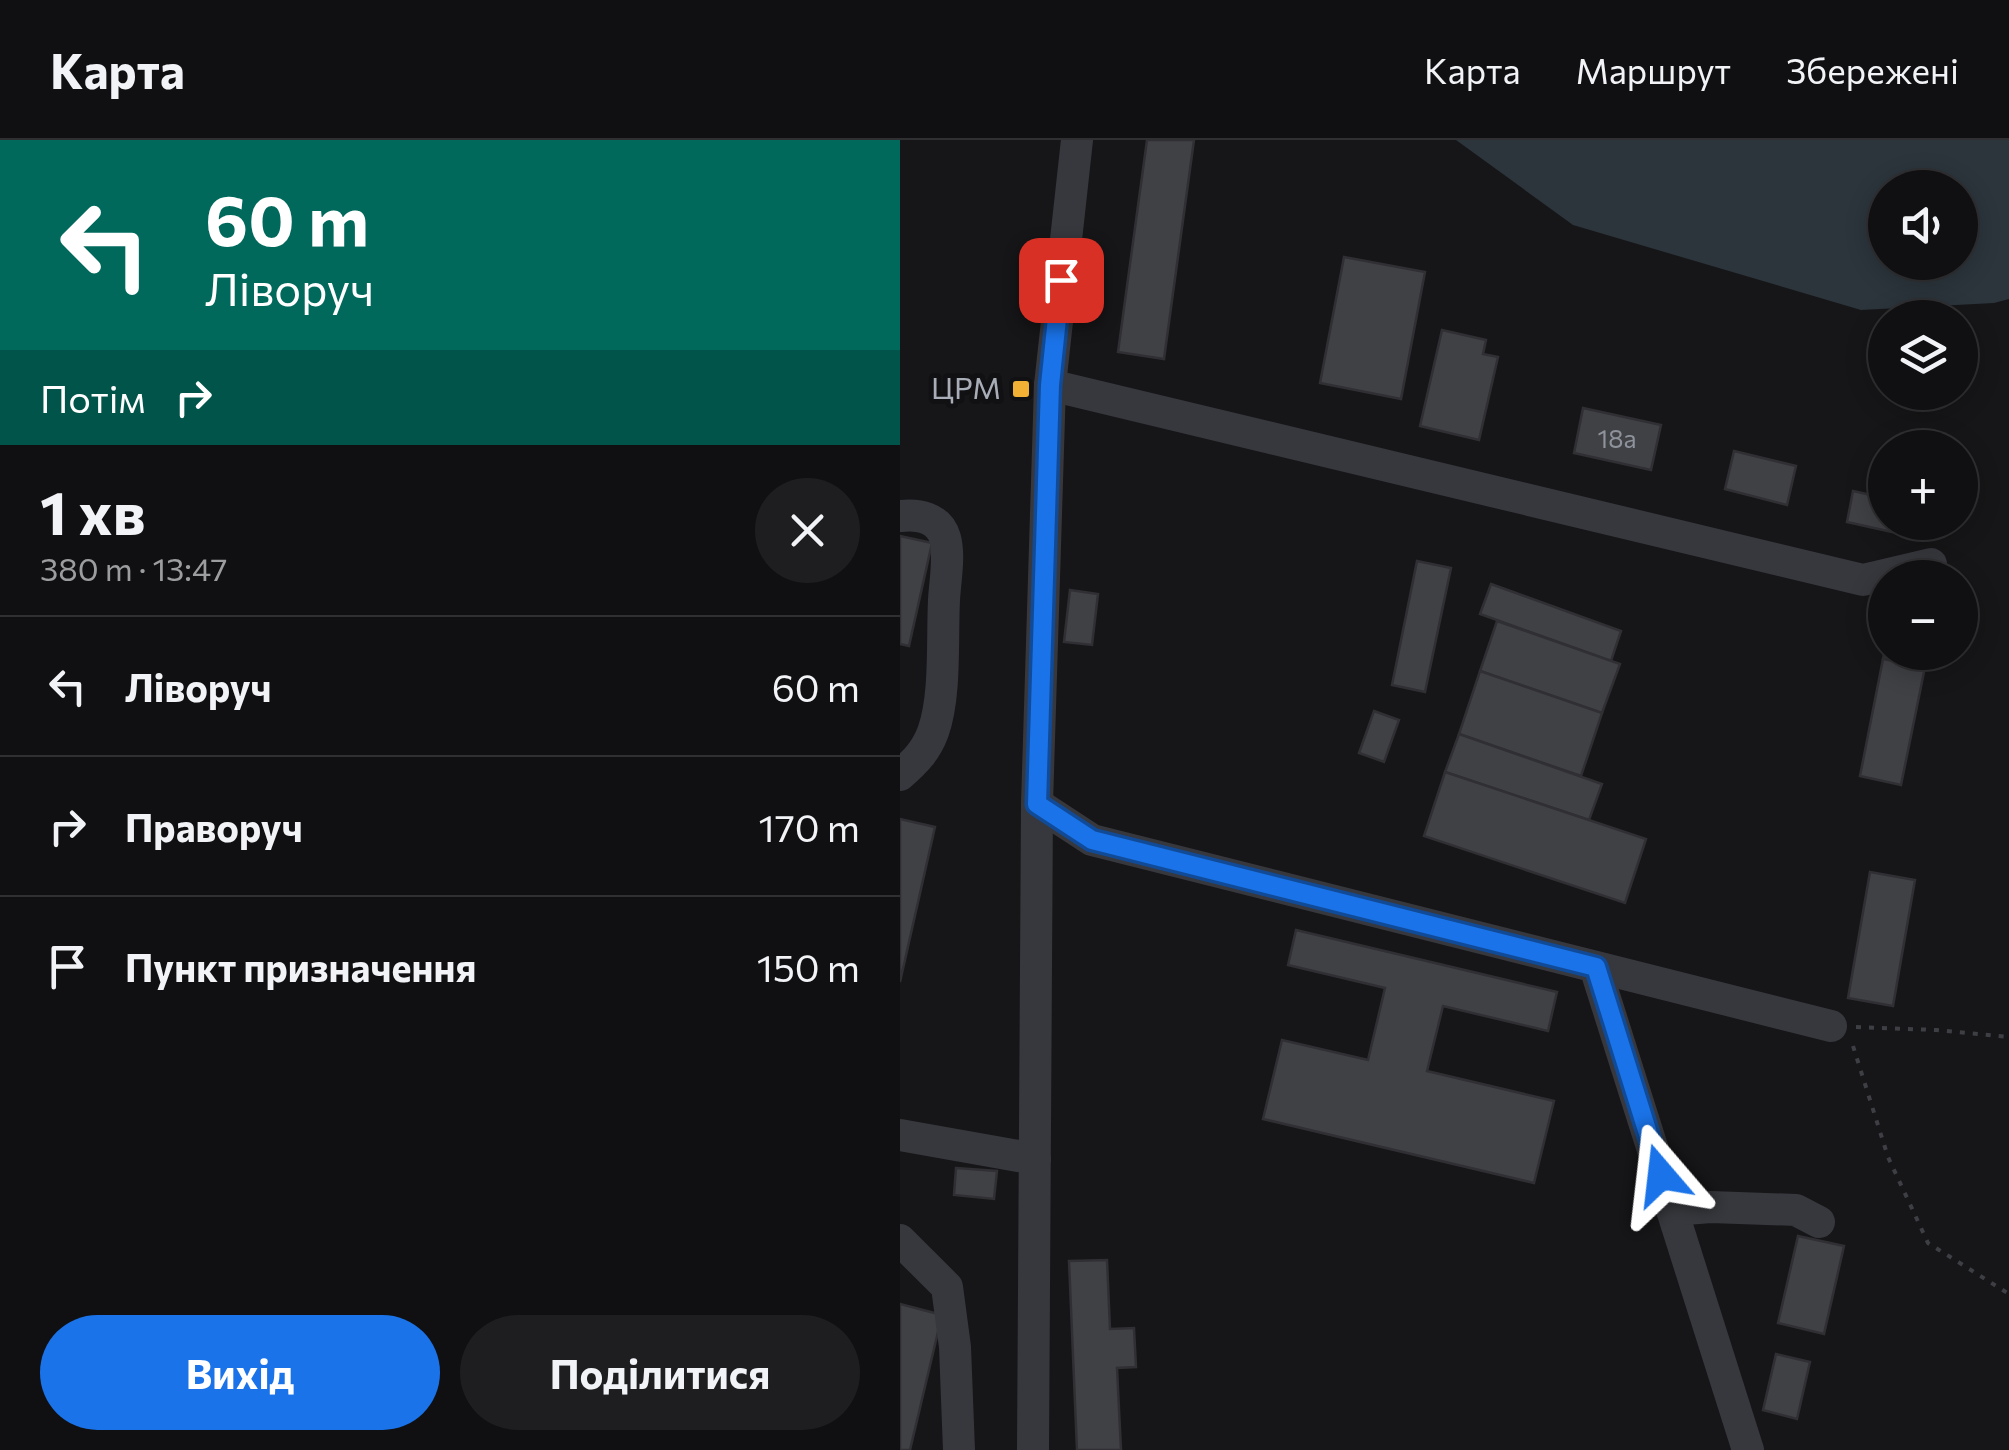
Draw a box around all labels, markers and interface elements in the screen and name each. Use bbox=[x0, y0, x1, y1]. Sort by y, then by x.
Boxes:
text: Карта bbox=[50, 40, 185, 99]
text: Карта bbox=[1424, 48, 1521, 91]
text: Маршрут bbox=[1576, 48, 1731, 91]
text: Збережені bbox=[1786, 48, 1959, 91]
map controls bbox=[1868, 170, 1978, 670]
button: sound bbox=[1868, 170, 1978, 280]
text: 60 m bbox=[205, 175, 369, 260]
icon: left bbox=[40, 180, 170, 310]
pin bbox=[1019, 238, 1104, 323]
icon: arrive bbox=[1034, 253, 1089, 308]
text: Ліворуч bbox=[205, 260, 374, 315]
button: layers bbox=[1868, 300, 1978, 410]
place label: ЦРМ bbox=[931, 368, 1001, 405]
icon: right bbox=[166, 370, 221, 425]
text: Потім bbox=[40, 374, 146, 421]
marker: ЦРМ bbox=[1010, 378, 1032, 400]
house number: 18а bbox=[1598, 423, 1636, 453]
button: + bbox=[1868, 430, 1978, 540]
text: 1 хв bbox=[40, 474, 145, 547]
button: close bbox=[755, 478, 860, 583]
text: 380 m · 13:47 bbox=[40, 548, 227, 588]
button: − bbox=[1868, 560, 1978, 670]
icon: left bbox=[40, 659, 95, 714]
text: Ліворуч bbox=[125, 663, 272, 710]
text: 60 m bbox=[772, 663, 860, 710]
icon: right bbox=[40, 799, 95, 854]
text: Праворуч bbox=[125, 803, 303, 850]
text: 170 m bbox=[759, 803, 860, 850]
icon: arrive bbox=[40, 939, 95, 994]
text: Пункт призначення bbox=[125, 943, 476, 990]
text: 150 m bbox=[757, 943, 860, 990]
position arrow bbox=[1609, 1123, 1713, 1227]
button: Вихід bbox=[40, 1315, 440, 1430]
button: Поділитися bbox=[460, 1315, 860, 1430]

